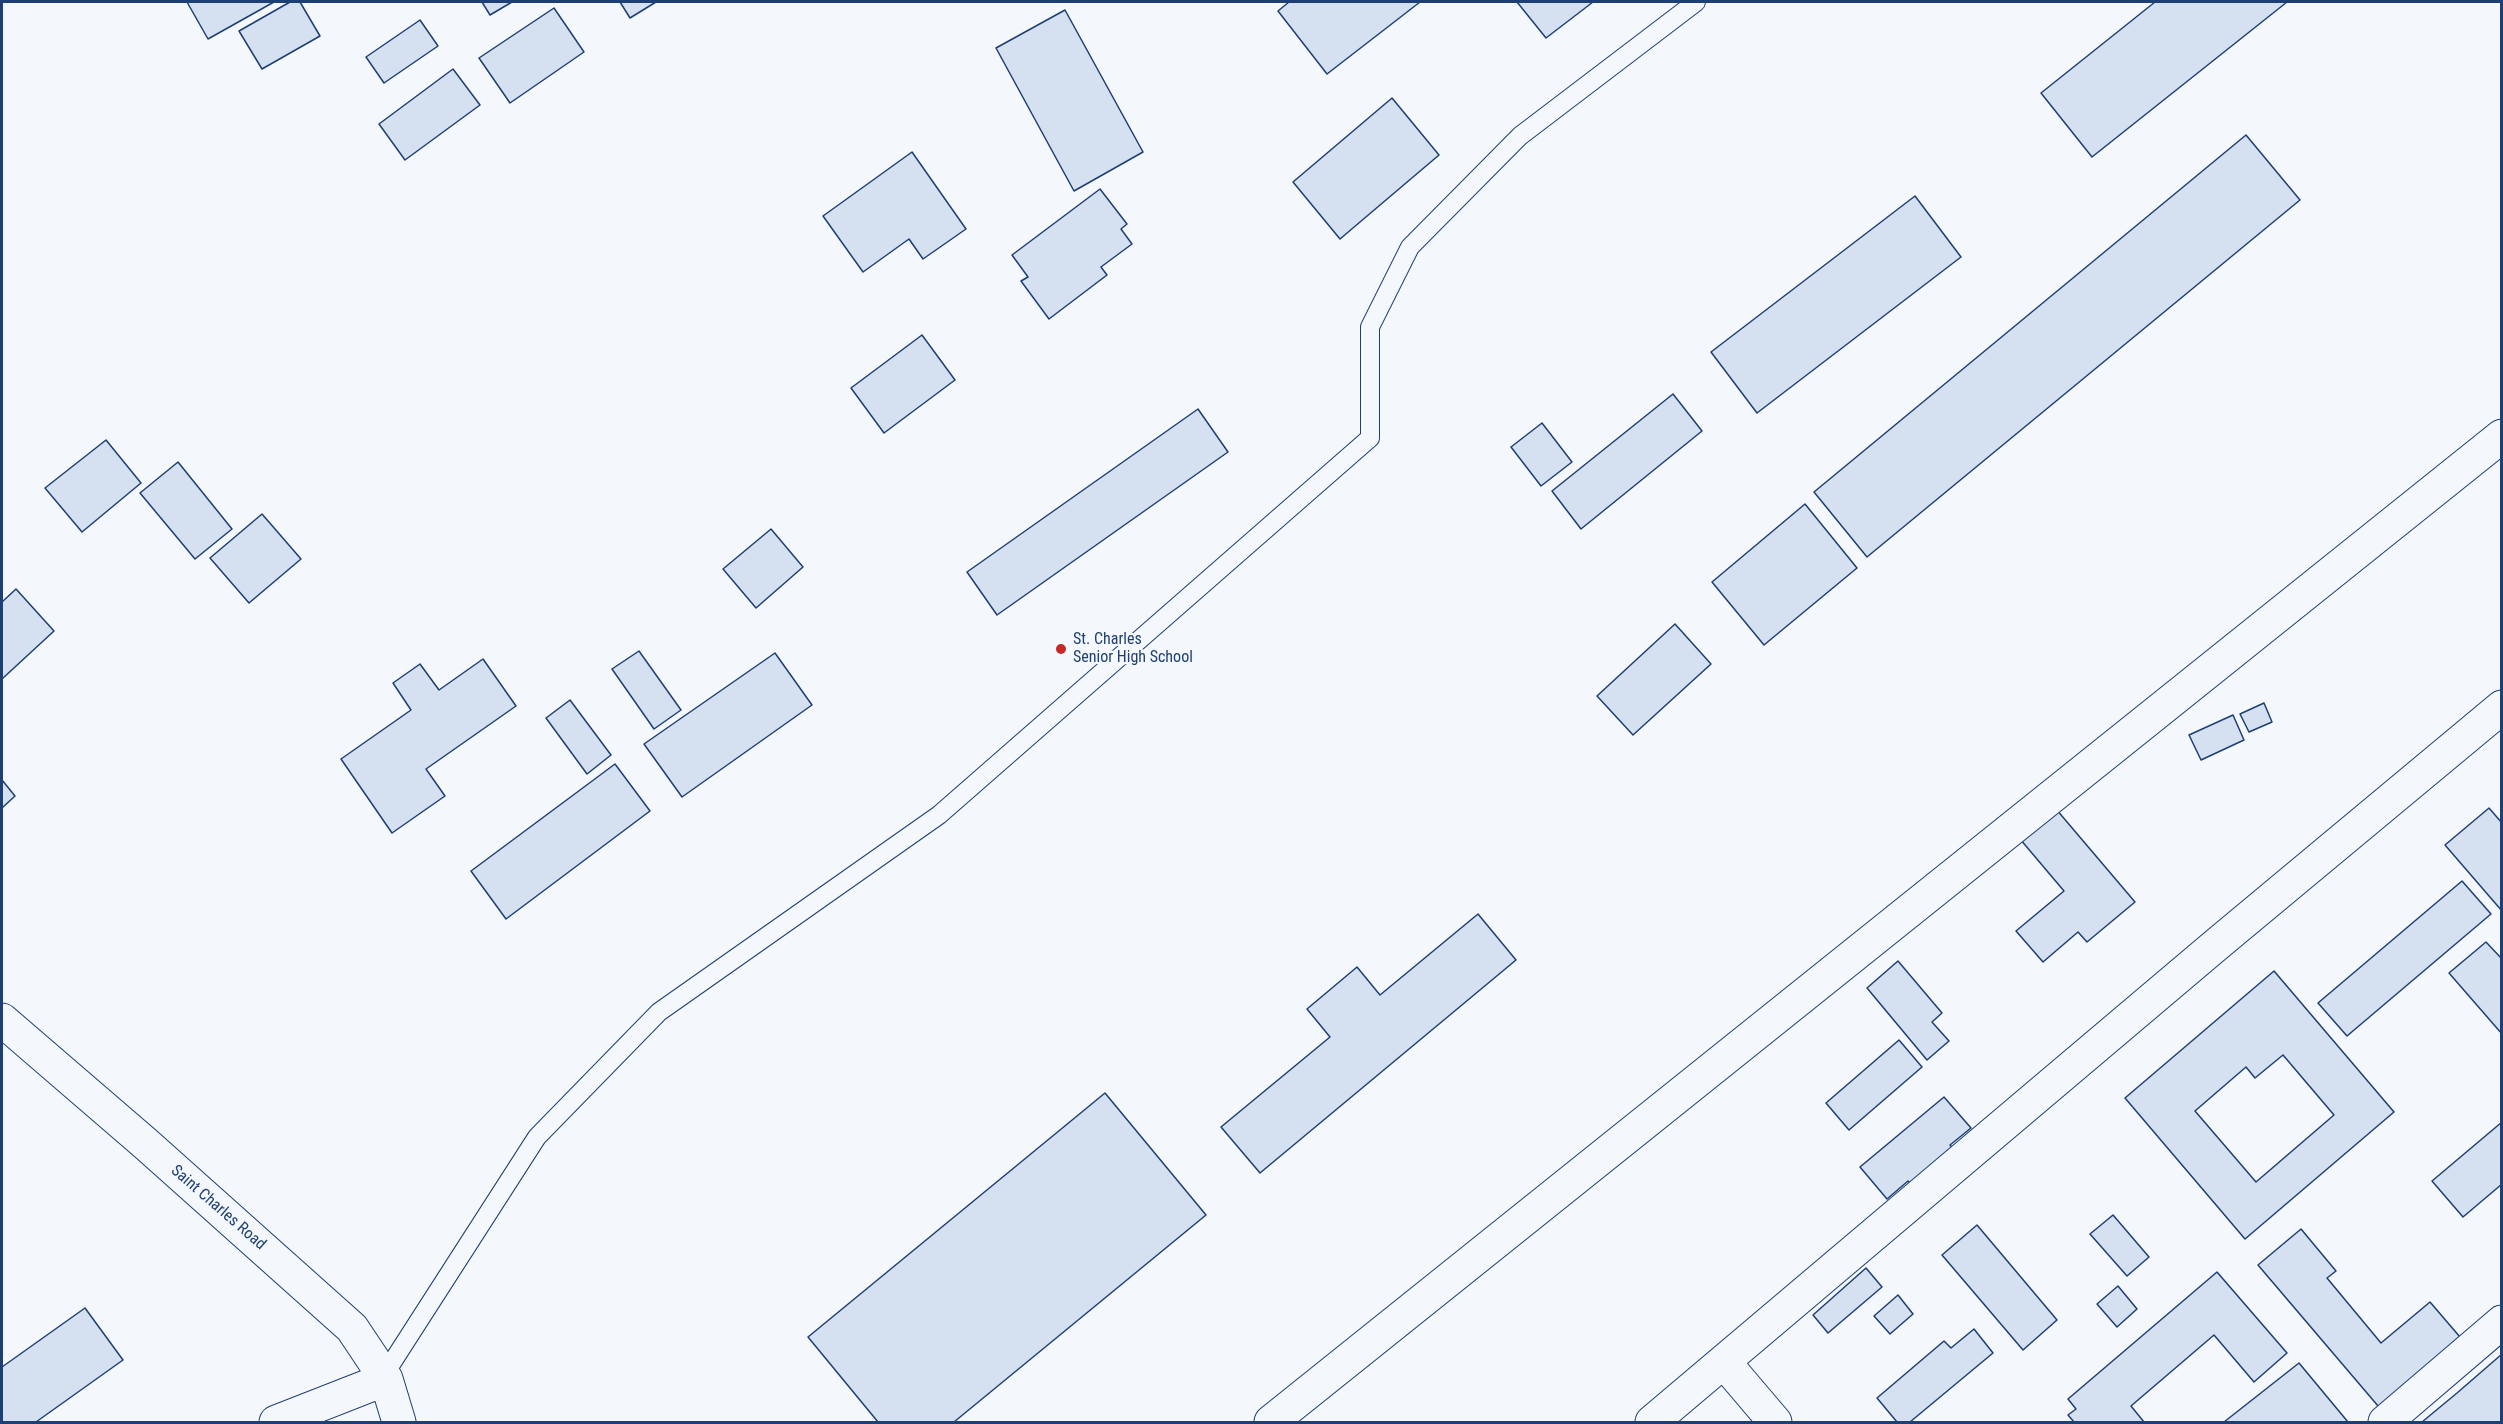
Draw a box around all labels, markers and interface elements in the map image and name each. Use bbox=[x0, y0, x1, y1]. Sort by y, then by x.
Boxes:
place label: St. Charles Senior High School bbox=[1073, 630, 1193, 668]
marker: St. Charles Senior High School bbox=[1054, 642, 1068, 656]
street label: Saint Charles Road bbox=[167, 1162, 269, 1254]

